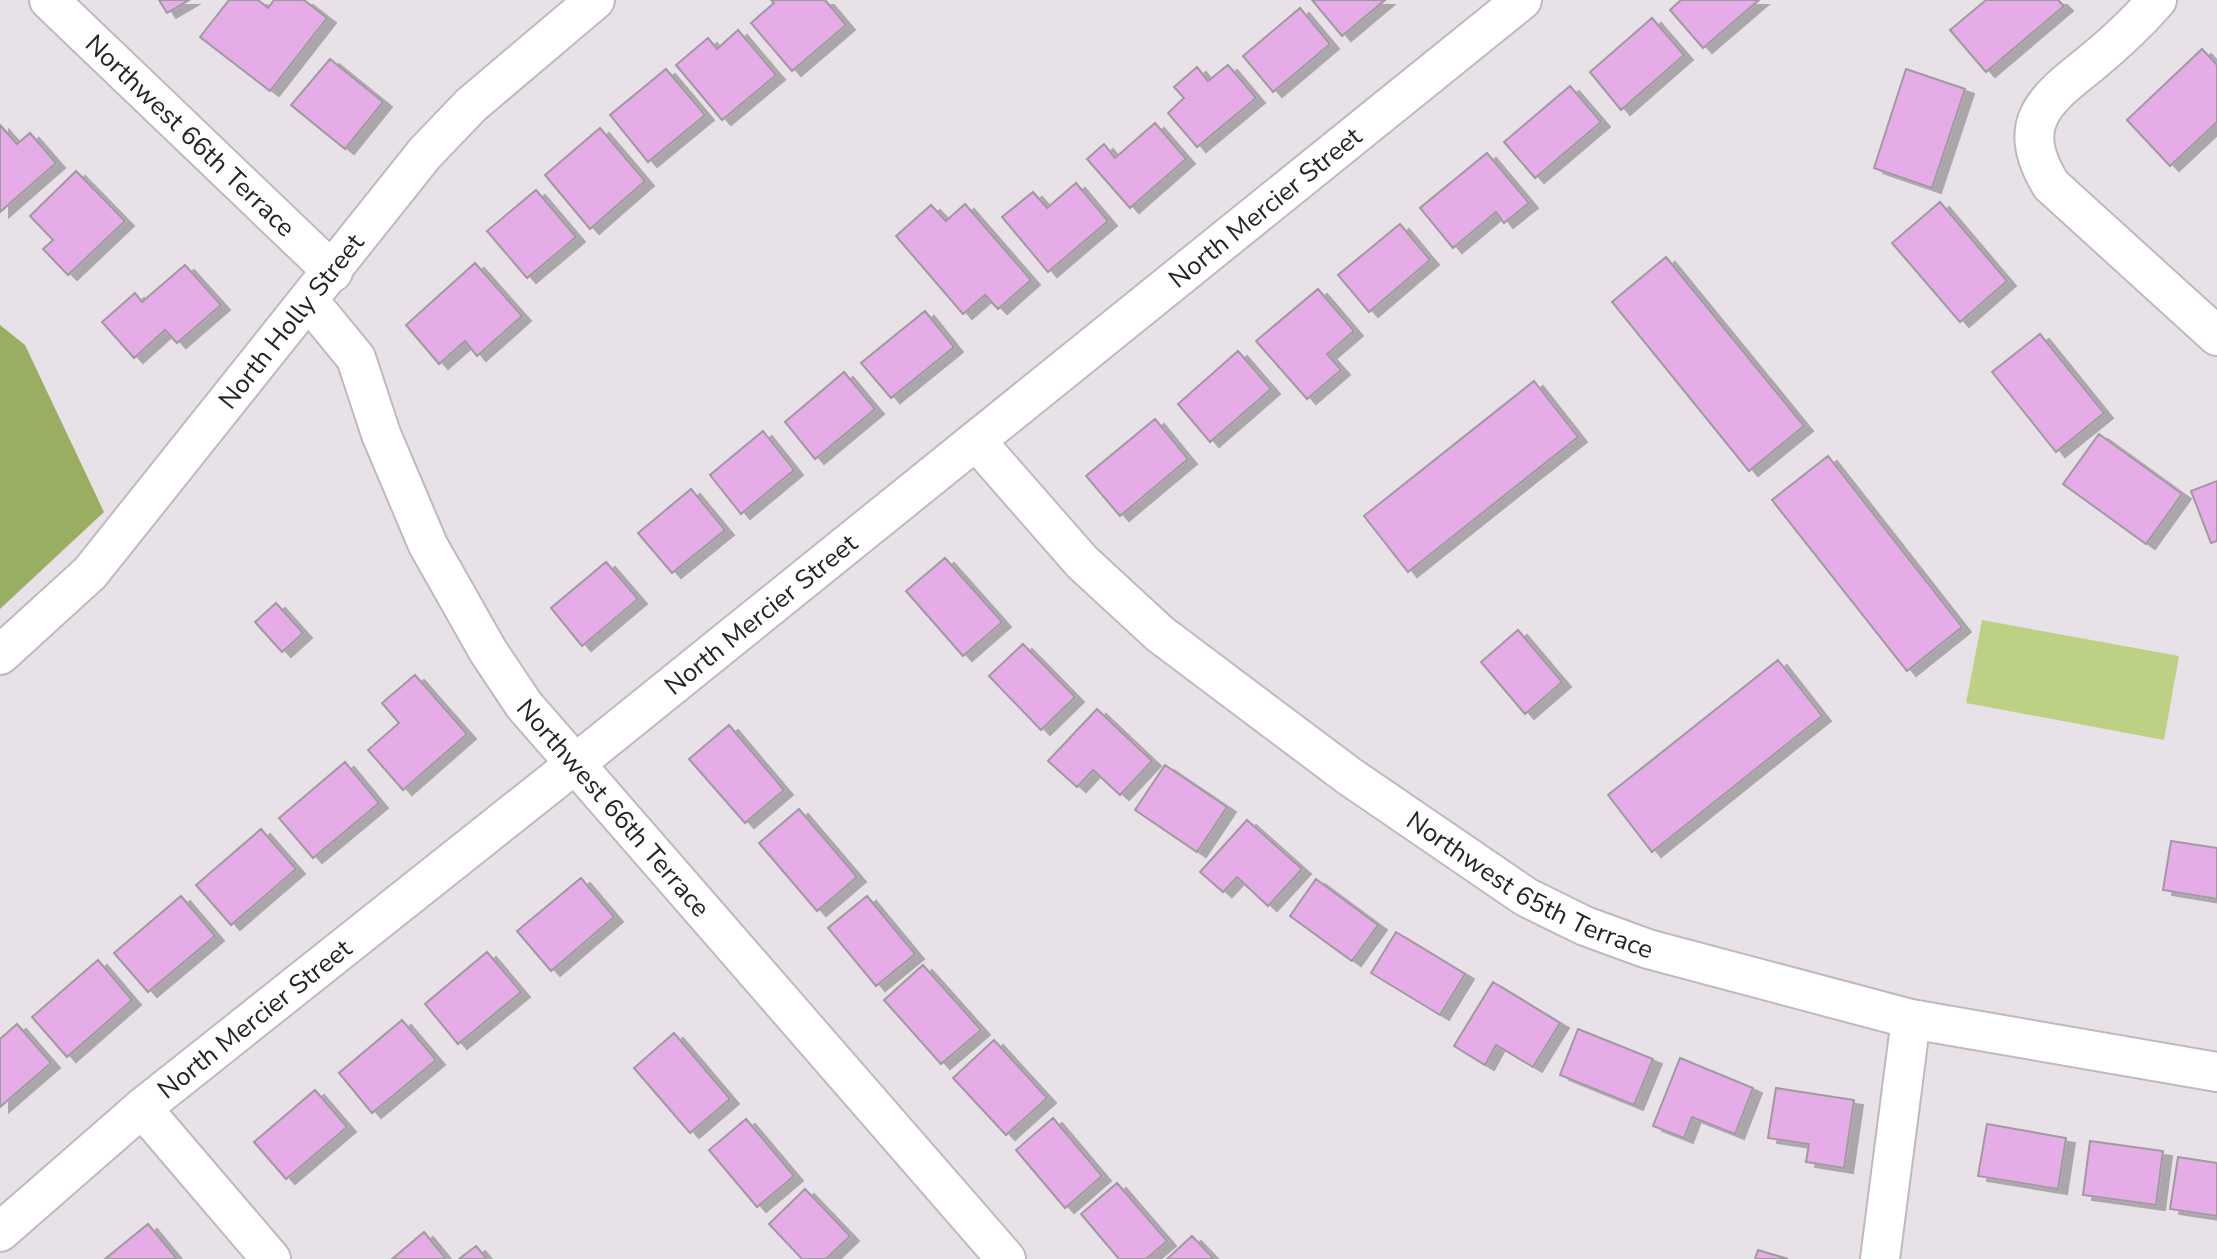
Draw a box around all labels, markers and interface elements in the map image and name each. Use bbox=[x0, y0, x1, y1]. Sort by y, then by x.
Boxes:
street label: Northwest 66th Terrace bbox=[78, 27, 303, 245]
street label: North Mercier Street bbox=[1161, 119, 1370, 296]
street label: North Holly Street bbox=[211, 226, 373, 416]
street label: North Mercier Street bbox=[657, 526, 865, 703]
street label: Northwest 66th Terrace bbox=[509, 692, 718, 925]
street label: Northwest 65th Terrace bbox=[1399, 803, 1658, 967]
street label: North Mercier Street bbox=[150, 931, 360, 1107]

